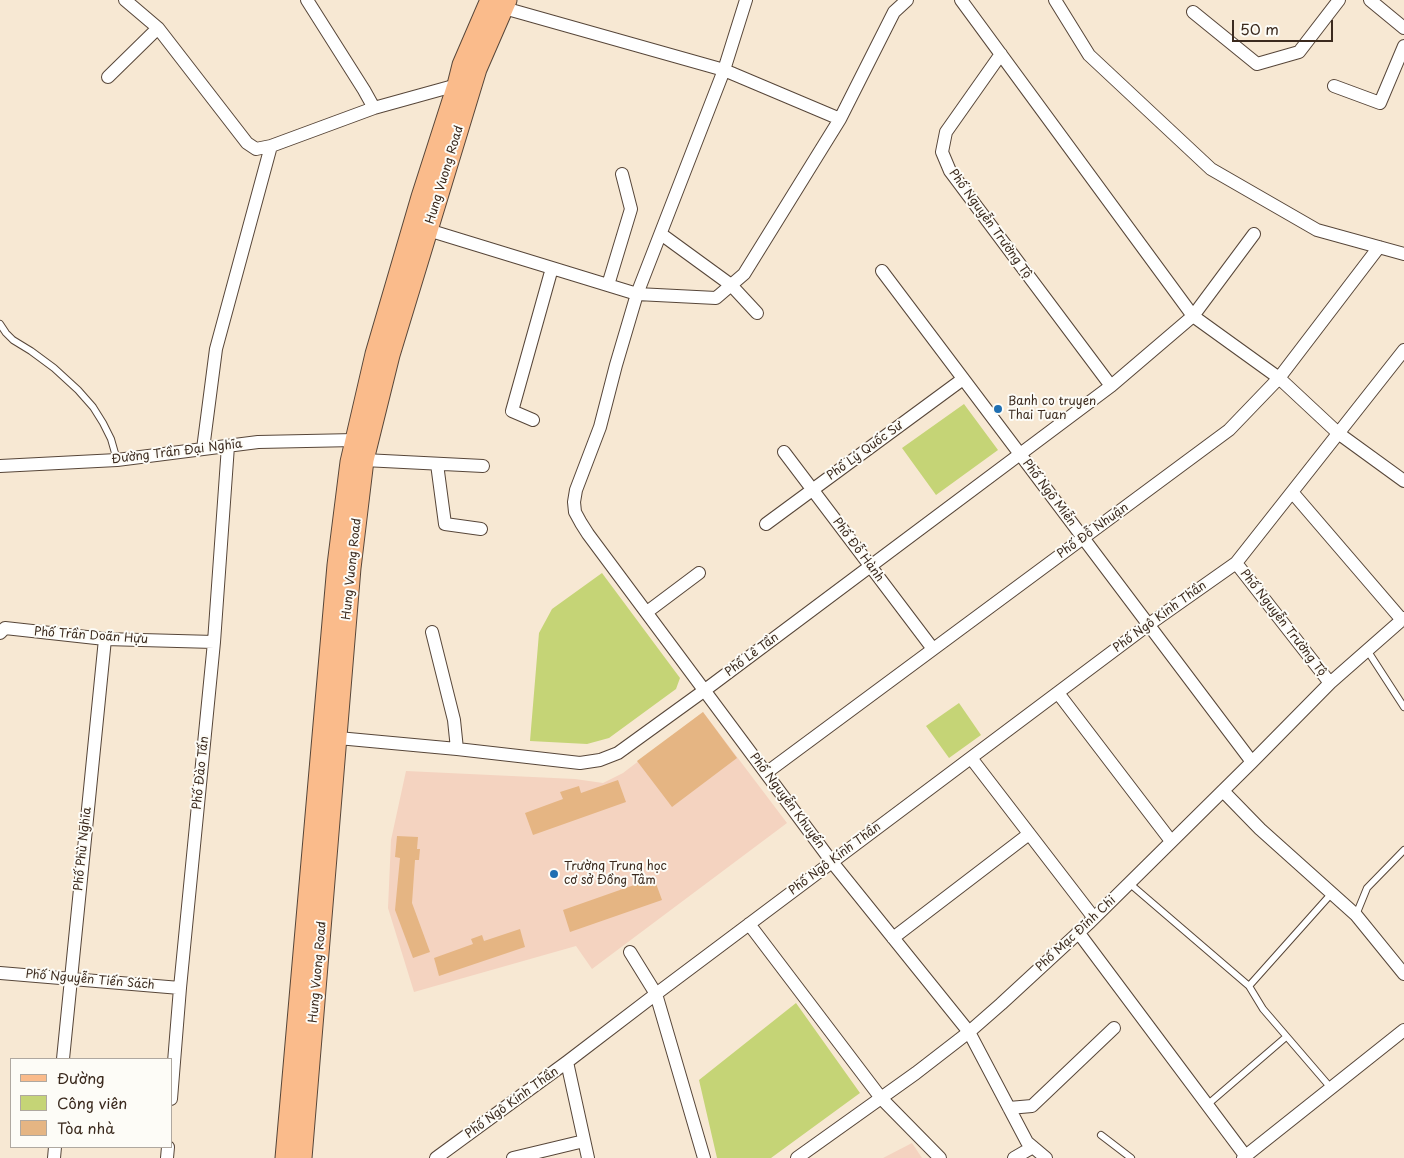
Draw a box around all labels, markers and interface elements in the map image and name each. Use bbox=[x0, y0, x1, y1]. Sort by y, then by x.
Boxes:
scale bar bbox=[1234, 10, 1335, 42]
text: 50 m bbox=[1240, 17, 1279, 40]
street label: Hung Vuong Road bbox=[423, 124, 467, 226]
street label: Phố Nguyễn Trường Tộ bbox=[946, 167, 1034, 281]
place label: Banh co truyen Thai Tuan bbox=[1008, 395, 1096, 423]
marker: Banh co truyen Thai Tuan bbox=[992, 403, 1004, 415]
street label: Phố Lý Quốc Sư bbox=[824, 419, 906, 483]
street label: Đường Trần Đại Nghĩa bbox=[111, 437, 243, 467]
street label: Phố Ngô Miễn bbox=[1019, 457, 1079, 529]
street label: Phố Đỗ Nhuận bbox=[1055, 500, 1131, 562]
street label: Phố Đỗ Hành bbox=[829, 515, 887, 585]
street label: Hung Vuong Road bbox=[340, 517, 364, 621]
street label: Phố Nguyễn Trường Tộ bbox=[1237, 567, 1329, 679]
street label: Phố Ngô Kính Thần bbox=[1111, 578, 1209, 656]
street label: Phố Trần Doãn Hựu bbox=[34, 625, 148, 647]
street label: Phố Lê Tần bbox=[722, 630, 782, 680]
street label: Phố Đào Tấn bbox=[190, 736, 212, 810]
street label: Phố Nguyễn Khuyến bbox=[746, 750, 828, 852]
street label: Phố Phù Nghĩa bbox=[71, 806, 95, 892]
street label: Phố Ngô Kính Thần bbox=[786, 820, 884, 898]
place label: Trường Trung học cơ sở Đồng Tâm bbox=[564, 860, 667, 888]
marker: Trường Trung học cơ sở Đồng Tâm bbox=[548, 868, 560, 880]
street label: Phố Mạc Đĩnh Chi bbox=[1033, 893, 1119, 975]
street label: Hung Vuong Road bbox=[306, 920, 330, 1024]
street label: Phố Nguyễn Tiến Sách bbox=[25, 967, 155, 993]
legend bbox=[10, 1058, 172, 1148]
street label: Phố Ngô Kính Thần bbox=[463, 1064, 561, 1142]
text: Đường bbox=[57, 1066, 105, 1089]
text: Công viên bbox=[57, 1091, 127, 1114]
text: Tòa nhà bbox=[57, 1116, 114, 1139]

